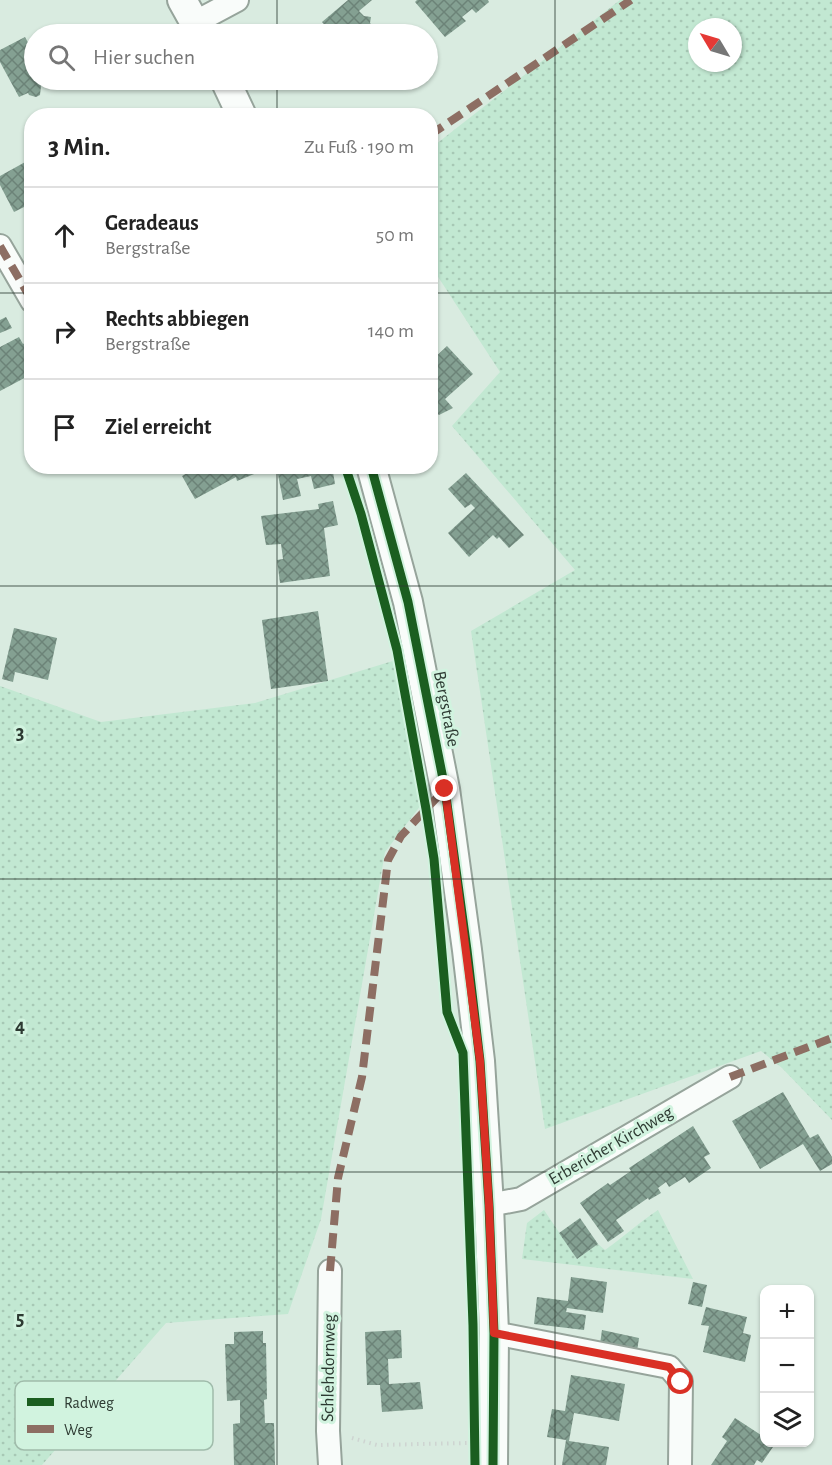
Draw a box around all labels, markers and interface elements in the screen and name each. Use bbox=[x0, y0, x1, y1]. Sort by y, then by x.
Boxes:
north arrow bbox=[688, 18, 742, 72]
search box bbox=[24, 24, 438, 90]
icon: search bbox=[45, 41, 78, 74]
text: Hier suchen bbox=[93, 46, 195, 68]
text: 3 Min. bbox=[48, 134, 110, 160]
text: Zu Fuß · 190 m bbox=[304, 137, 414, 157]
text: Geradeaus bbox=[105, 212, 199, 234]
icon: ahead bbox=[48, 219, 81, 252]
text: 50 m bbox=[376, 225, 414, 245]
text: Bergstraße bbox=[105, 238, 191, 258]
text: Rechts abbiegen bbox=[105, 308, 249, 330]
icon: right bbox=[48, 315, 81, 348]
text: 140 m bbox=[368, 321, 414, 341]
text: Bergstraße bbox=[105, 334, 191, 354]
icon: arrive bbox=[48, 411, 81, 444]
text: Ziel erreicht bbox=[105, 416, 212, 438]
street label: Bergstraße bbox=[430, 669, 462, 749]
text: 3 bbox=[16, 723, 24, 743]
route end bbox=[431, 775, 457, 801]
text: 4 bbox=[15, 1016, 25, 1036]
street label: Erbericher Kirchweg bbox=[546, 1103, 676, 1189]
map controls bbox=[760, 1285, 814, 1447]
button: + bbox=[760, 1285, 814, 1339]
text: 5 bbox=[16, 1309, 24, 1329]
street label: Schlehdornweg bbox=[319, 1314, 339, 1422]
button: − bbox=[760, 1339, 814, 1393]
route start bbox=[667, 1368, 693, 1394]
legend bbox=[15, 1381, 213, 1450]
button: layers bbox=[760, 1393, 814, 1447]
text: Radweg bbox=[64, 1395, 114, 1411]
text: Weg bbox=[64, 1422, 93, 1438]

